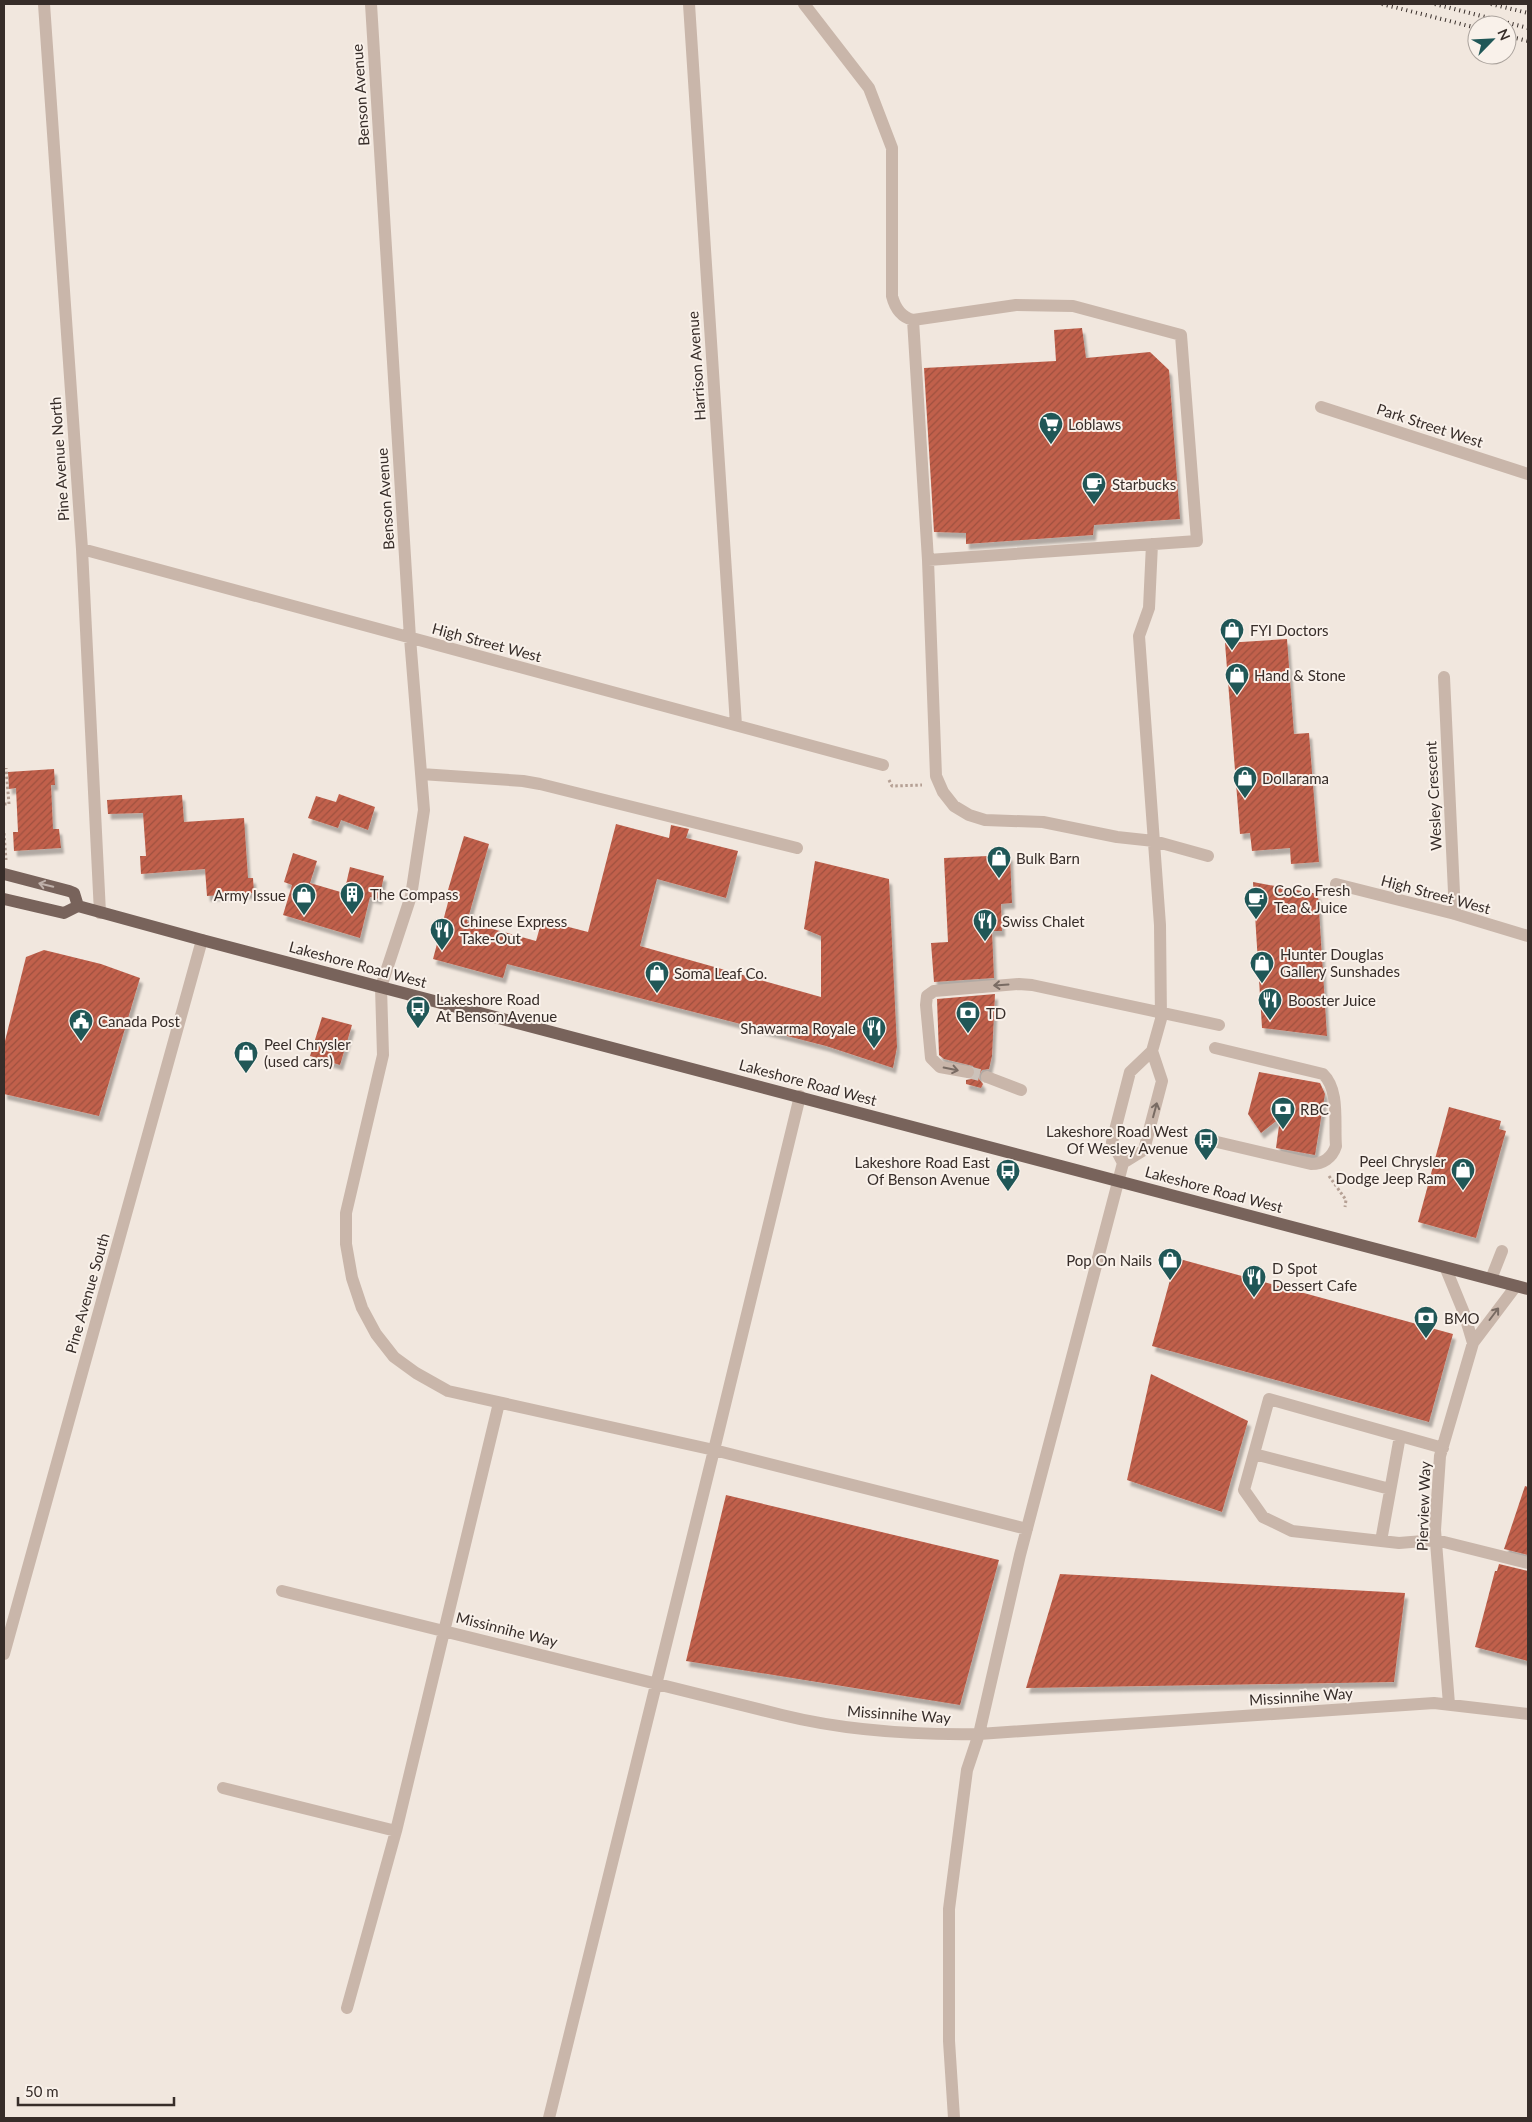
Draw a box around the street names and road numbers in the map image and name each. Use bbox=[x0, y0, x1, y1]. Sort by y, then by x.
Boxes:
street label: Benson Avenue bbox=[347, 43, 373, 147]
street label: Harrison Avenue bbox=[683, 311, 709, 421]
street label: Pine Avenue North bbox=[46, 396, 72, 522]
street label: Park Street West bbox=[1375, 399, 1486, 451]
street label: Benson Avenue bbox=[372, 447, 398, 551]
street label: High Street West bbox=[430, 619, 544, 665]
street label: Wesley Crescent bbox=[1421, 740, 1445, 851]
street label: High Street West bbox=[1379, 871, 1493, 917]
street label: Lakeshore Road West bbox=[287, 937, 429, 991]
street label: Lakeshore Road West bbox=[737, 1055, 879, 1109]
street label: Lakeshore Road West bbox=[1143, 1162, 1285, 1216]
street label: Pine Avenue South bbox=[61, 1231, 113, 1355]
street label: Pierview Way bbox=[1412, 1460, 1434, 1551]
street label: Missinnihe Way bbox=[454, 1608, 560, 1650]
street label: Missinnihe Way bbox=[1249, 1683, 1354, 1709]
street label: Missinnihe Way bbox=[847, 1701, 952, 1727]

